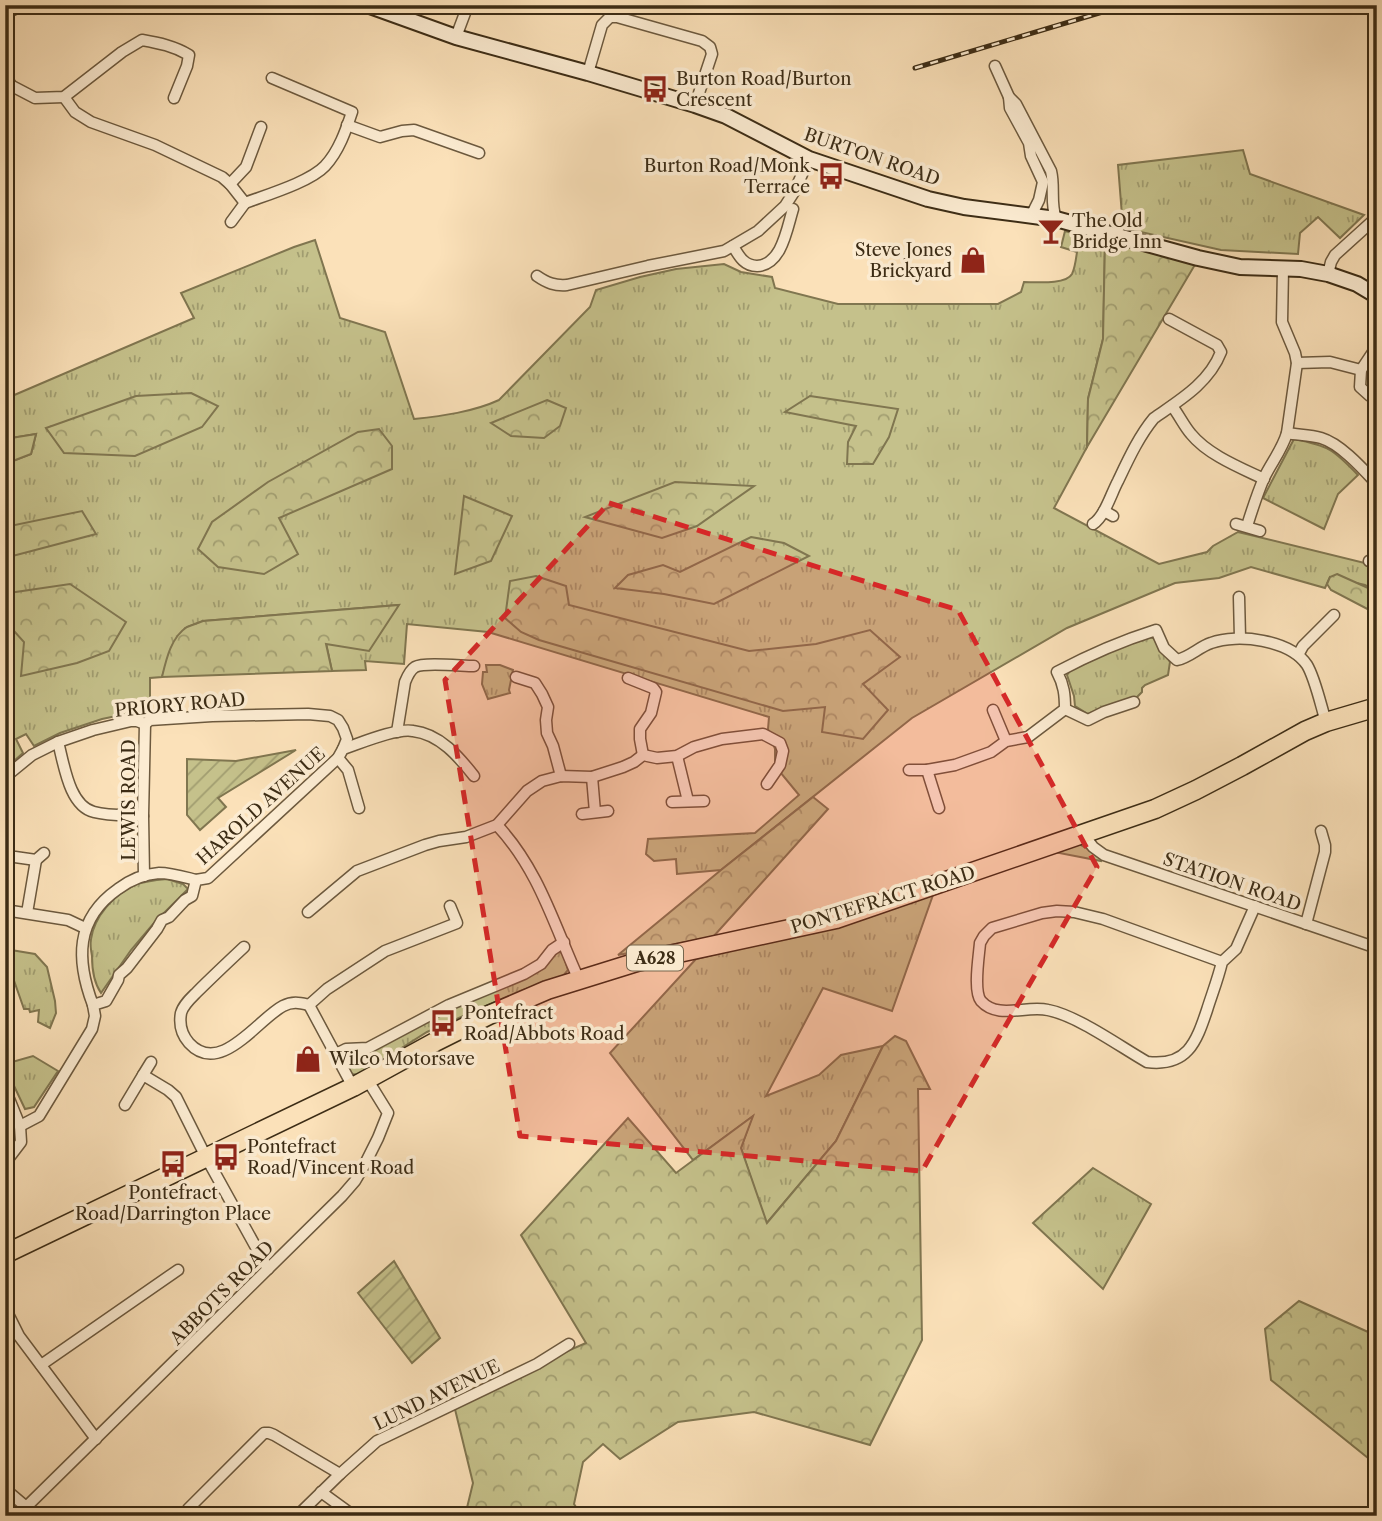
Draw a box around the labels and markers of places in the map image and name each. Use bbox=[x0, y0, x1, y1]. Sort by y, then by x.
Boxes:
place label: Burton Road/Burton Crescent bbox=[676, 68, 852, 111]
bus stop icon: Burton Road/Burton Crescent bbox=[640, 74, 670, 104]
place label: Burton Road/Monk Terrace bbox=[644, 155, 812, 198]
bus stop icon: Burton Road/Monk Terrace bbox=[816, 161, 846, 191]
place label: The Old Bridge Inn bbox=[1072, 210, 1162, 253]
bar icon: The Old Bridge Inn bbox=[1036, 216, 1066, 246]
place label: Steve Jones Brickyard bbox=[855, 239, 952, 282]
shop icon: Steve Jones Brickyard bbox=[958, 245, 988, 275]
place label: Pontefract Road/Abbots Road bbox=[464, 1002, 624, 1045]
bus stop icon: Pontefract Road/Abbots Road bbox=[428, 1008, 458, 1038]
shop icon: Wilco Motorsave bbox=[293, 1044, 323, 1074]
place label: Wilco Motorsave bbox=[328, 1048, 475, 1070]
place label: Pontefract Road/Vincent Road bbox=[247, 1136, 414, 1179]
bus stop icon: Pontefract Road/Vincent Road bbox=[211, 1142, 241, 1172]
bus stop icon: Pontefract Road/Darrington Place bbox=[158, 1149, 188, 1179]
place label: Pontefract Road/Darrington Place bbox=[75, 1182, 271, 1225]

